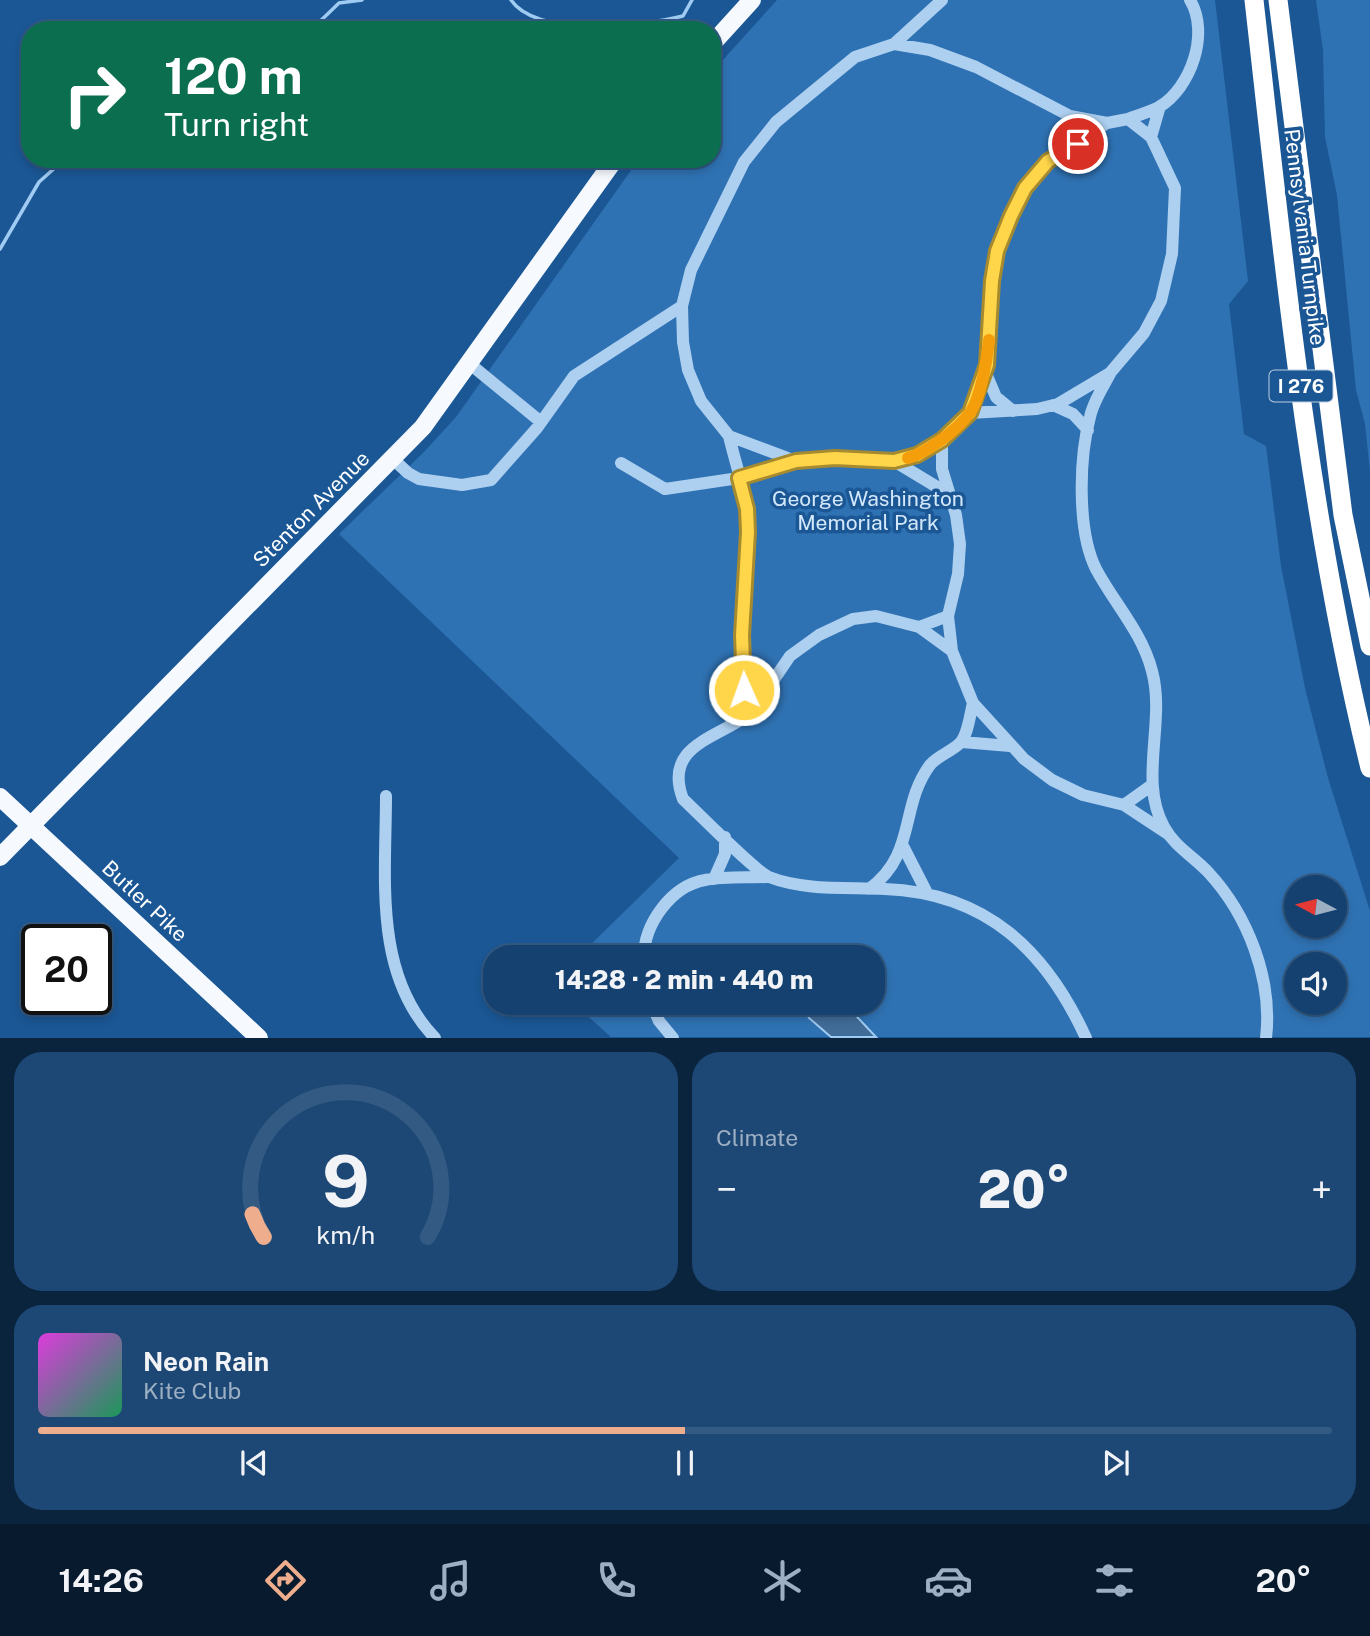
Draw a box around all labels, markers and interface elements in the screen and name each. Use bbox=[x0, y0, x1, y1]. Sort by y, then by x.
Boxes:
text: 120 m bbox=[164, 47, 303, 105]
icon: right bbox=[49, 49, 140, 140]
text: Turn right bbox=[164, 106, 309, 143]
pin bbox=[1048, 114, 1108, 174]
icon: arrive bbox=[1059, 125, 1097, 163]
street label: Pennsylvania Turnpike bbox=[1279, 127, 1331, 347]
road number: I 276 bbox=[1270, 370, 1332, 402]
street label: Stenton Avenue bbox=[248, 446, 374, 572]
park label: George Washington Memorial Park bbox=[772, 486, 964, 535]
position arrow bbox=[707, 653, 781, 727]
street label: Butler Pike bbox=[97, 855, 193, 947]
north arrow bbox=[1284, 875, 1348, 938]
map controls bbox=[1284, 875, 1347, 1015]
speed limit sign: 20 bbox=[21, 924, 112, 1015]
button: sound bbox=[1284, 952, 1347, 1015]
text: 14:28 · 2 min · 440 m bbox=[555, 964, 813, 995]
text: Climate bbox=[716, 1124, 798, 1151]
text: 9 bbox=[322, 1139, 370, 1224]
text: 20° bbox=[977, 1159, 1071, 1220]
text: − bbox=[716, 1167, 737, 1212]
text: + bbox=[1311, 1167, 1332, 1212]
text: km/h bbox=[317, 1220, 375, 1250]
text: Neon Rain bbox=[143, 1346, 269, 1377]
text: Kite Club bbox=[143, 1377, 241, 1404]
icon: previous bbox=[235, 1444, 273, 1482]
icon: pause bbox=[666, 1444, 704, 1482]
icon: next bbox=[1097, 1444, 1135, 1482]
icon: directions bbox=[261, 1556, 310, 1605]
icon: music bbox=[426, 1556, 475, 1605]
icon: phone bbox=[592, 1556, 641, 1605]
icon: climate bbox=[758, 1556, 807, 1605]
icon: car bbox=[924, 1556, 973, 1605]
icon: filters bbox=[1090, 1556, 1139, 1605]
text: 14:26 bbox=[58, 1562, 144, 1599]
text: 20° bbox=[1255, 1562, 1312, 1599]

